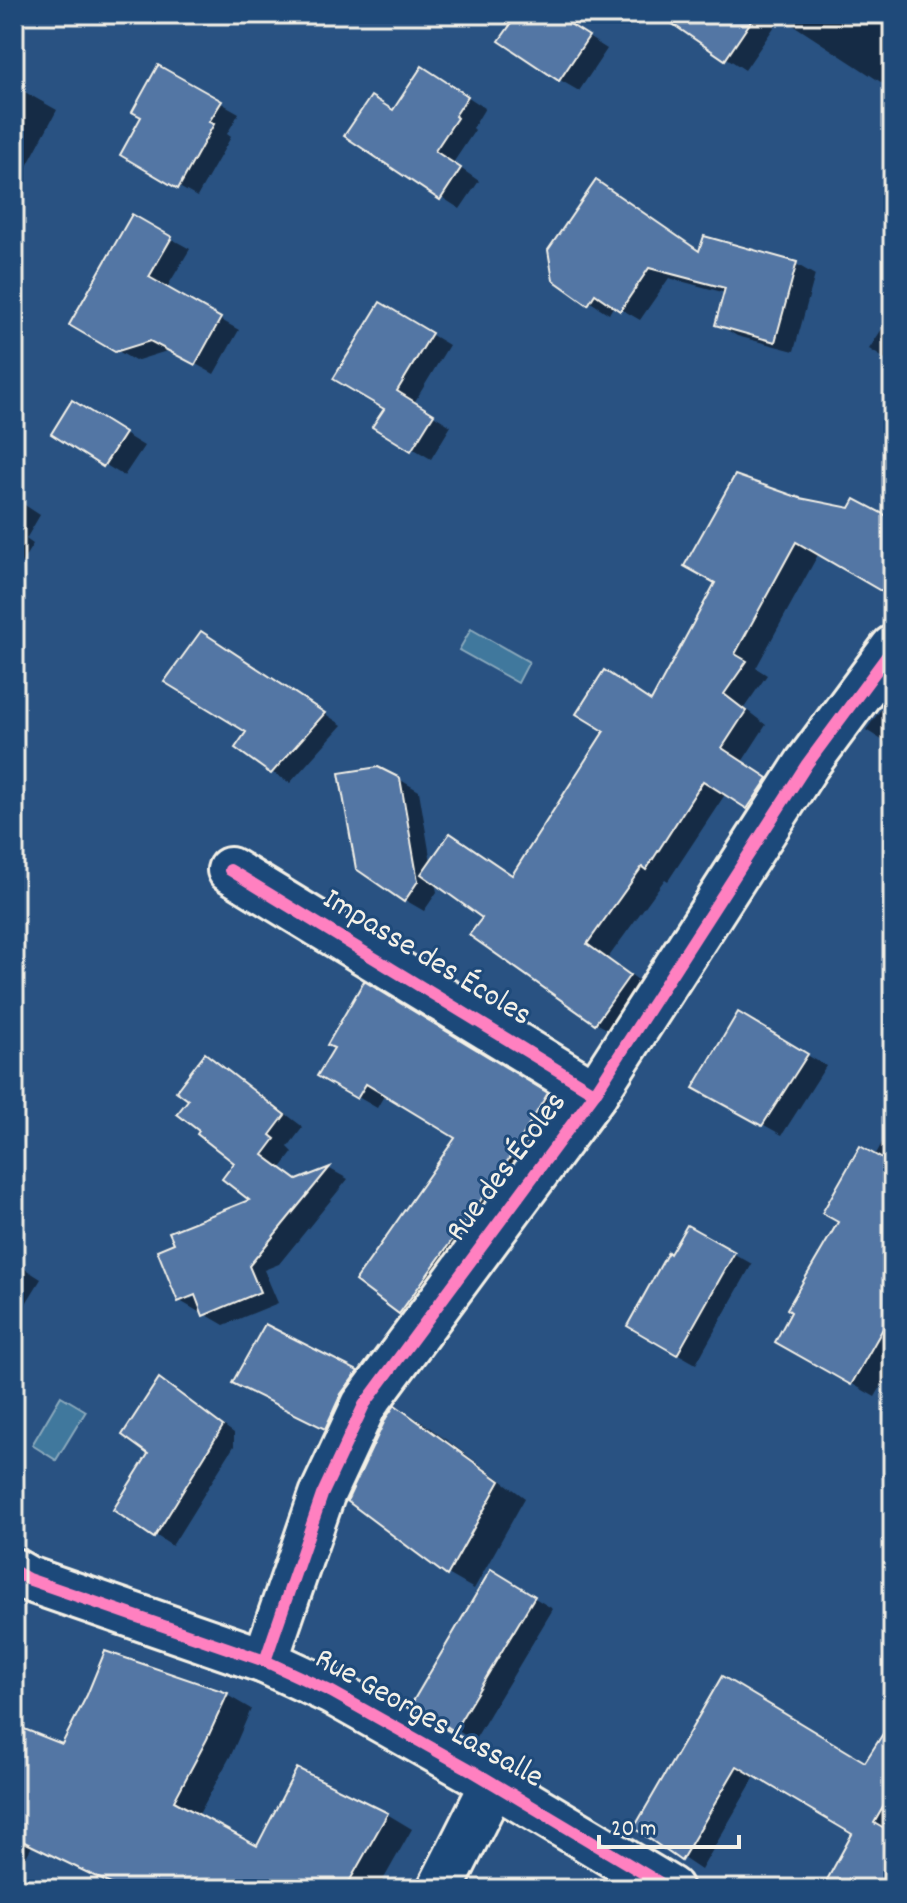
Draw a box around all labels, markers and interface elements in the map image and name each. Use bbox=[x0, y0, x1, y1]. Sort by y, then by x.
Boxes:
street label: Impasse des Écoles bbox=[313, 878, 539, 1040]
street label: Rue des Écoles bbox=[436, 1083, 580, 1253]
street label: Rue Georges Lassalle bbox=[305, 1638, 551, 1802]
scale bar bbox=[599, 1799, 739, 1849]
text: 20 m bbox=[611, 1813, 657, 1847]

